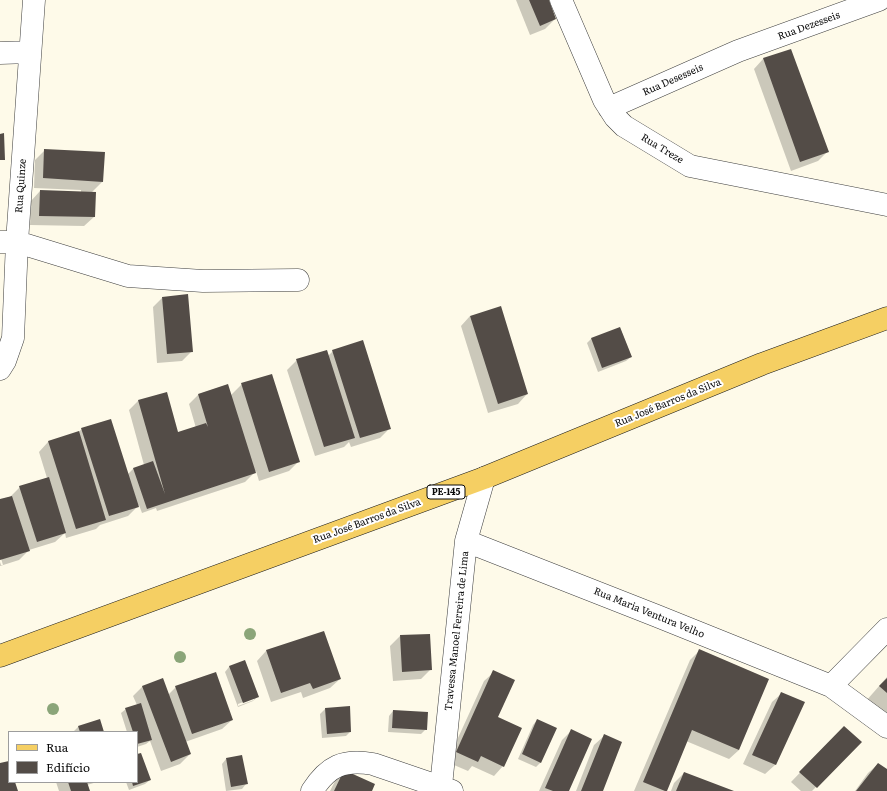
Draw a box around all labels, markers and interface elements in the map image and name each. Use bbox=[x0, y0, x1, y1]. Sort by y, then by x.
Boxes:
street label: Rua Dezesseis bbox=[776, 9, 842, 43]
street label: Rua Desesseis bbox=[641, 61, 705, 99]
street label: Rua Treze bbox=[639, 132, 685, 166]
street label: Rua Quinze bbox=[13, 158, 29, 214]
street label: Rua José Barros da Silva bbox=[613, 376, 723, 430]
road number: PE-145 bbox=[427, 485, 465, 499]
street label: Rua José Barros da Silva bbox=[312, 496, 422, 546]
street label: Travessa Manoel Ferreira de Lima bbox=[443, 550, 471, 712]
street label: Rua Maria Ventura Velho bbox=[592, 585, 706, 641]
legend bbox=[8, 731, 138, 783]
text: Rua bbox=[46, 738, 68, 756]
text: Edifício bbox=[46, 758, 90, 776]

